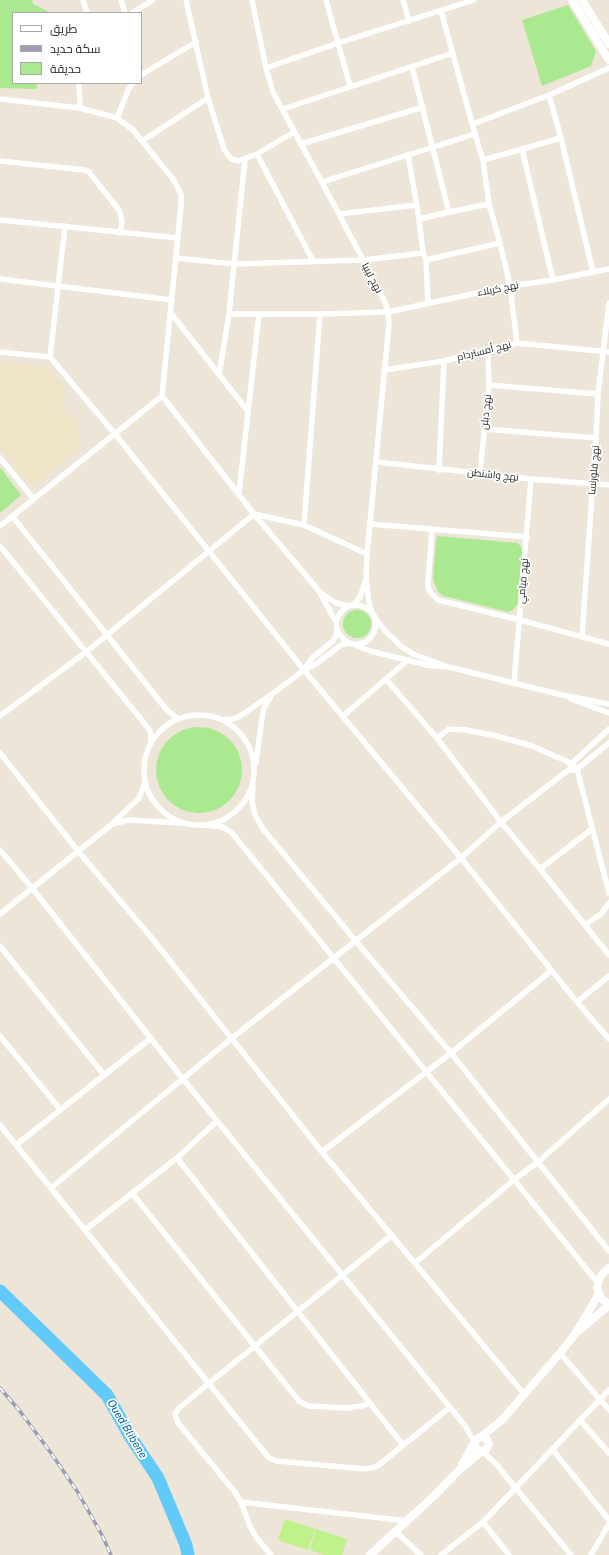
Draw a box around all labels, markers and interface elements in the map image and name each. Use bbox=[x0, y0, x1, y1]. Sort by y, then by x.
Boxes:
legend bbox=[12, 12, 142, 84]
text: طريق bbox=[50, 22, 77, 36]
text: سكة حديد bbox=[50, 42, 100, 56]
text: حديقة bbox=[50, 62, 81, 76]
street label: نهج ليبيا bbox=[359, 261, 385, 295]
street label: نهج كربلاء bbox=[476, 279, 520, 299]
street label: نهج أمستردام bbox=[456, 338, 512, 364]
street label: نهج دبلن bbox=[478, 394, 494, 430]
street label: نهج فلورنسا bbox=[586, 445, 602, 495]
street label: نهج واشنطن bbox=[467, 466, 519, 484]
street label: نهج ميامي bbox=[515, 558, 531, 604]
water label: Oued Blibene bbox=[104, 1397, 150, 1461]

